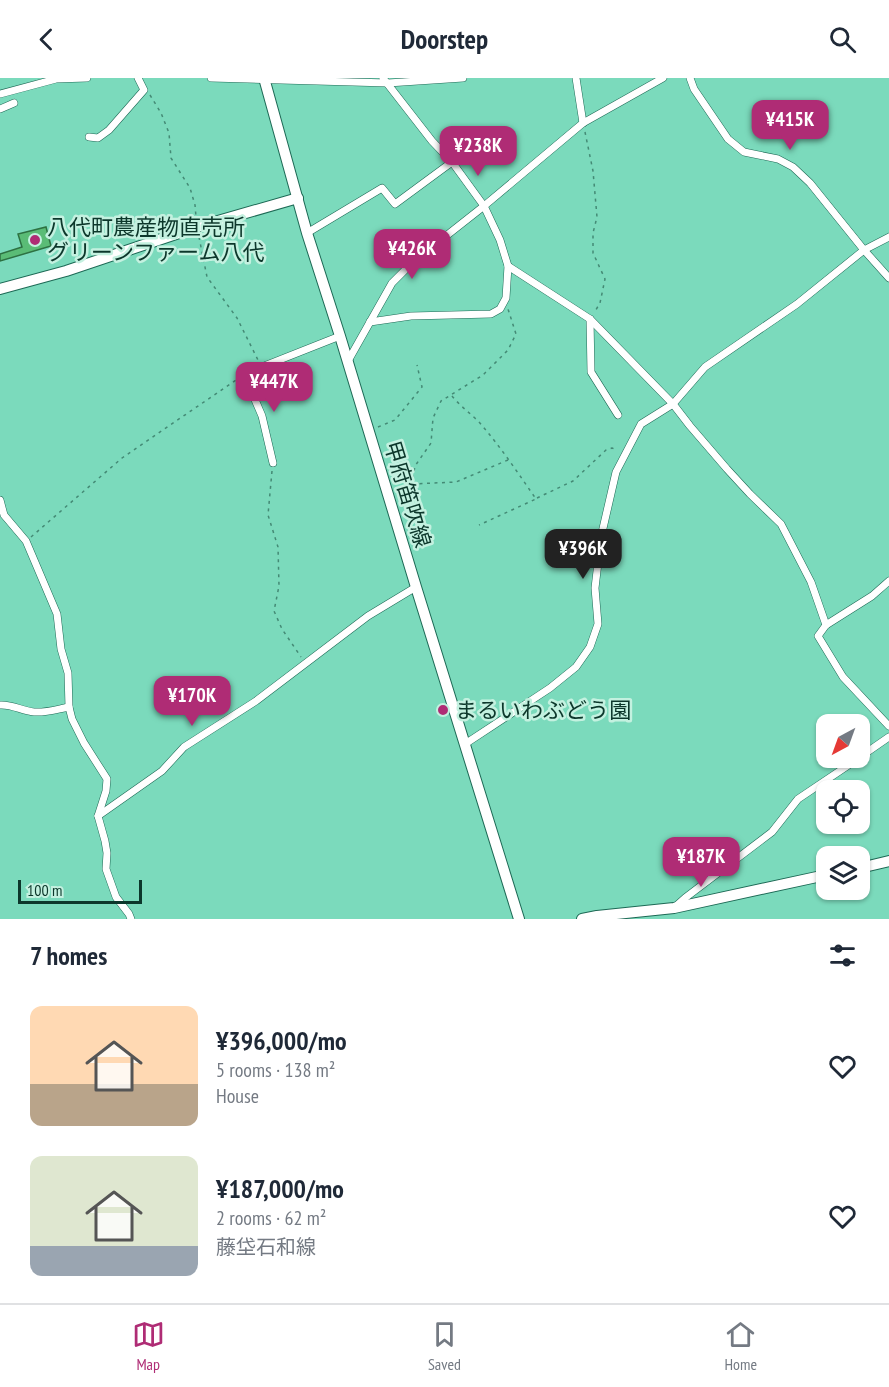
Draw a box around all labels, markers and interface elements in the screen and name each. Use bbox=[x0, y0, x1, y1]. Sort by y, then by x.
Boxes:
text: Doorstep bbox=[401, 22, 488, 56]
icon: back bbox=[30, 23, 63, 56]
icon: search bbox=[826, 23, 859, 56]
pin: ¥415K bbox=[748, 100, 832, 151]
text: ¥415K bbox=[766, 106, 814, 132]
pin: ¥238K bbox=[436, 126, 520, 177]
text: ¥238K bbox=[454, 132, 502, 158]
place label: 八代町農産物直売所 グリーンファーム八代 bbox=[47, 213, 265, 266]
pin: ¥426K bbox=[370, 229, 454, 280]
marker: 八代町農産物直売所 グリーンファーム八代 bbox=[28, 233, 42, 247]
text: ¥426K bbox=[388, 235, 436, 261]
pin: ¥447K bbox=[232, 362, 316, 413]
text: ¥447K bbox=[250, 368, 298, 394]
street label: 甲府笛吹線 bbox=[379, 437, 437, 551]
pin: ¥396K bbox=[541, 529, 625, 580]
text: ¥396K bbox=[559, 535, 607, 561]
pin: ¥170K bbox=[150, 676, 234, 727]
text: ¥170K bbox=[168, 682, 216, 708]
place label: まるいわぶどう園 bbox=[455, 696, 631, 724]
marker: まるいわぶどう園 bbox=[436, 703, 450, 717]
north arrow bbox=[816, 714, 870, 768]
map controls bbox=[816, 714, 870, 900]
button: locate bbox=[816, 780, 870, 834]
pin: ¥187K bbox=[659, 837, 743, 888]
text: ¥187K bbox=[677, 843, 725, 869]
button: layers bbox=[816, 846, 870, 900]
scale bar bbox=[18, 877, 142, 904]
text: 100 m bbox=[27, 880, 62, 900]
text: 7 homes bbox=[30, 939, 107, 972]
icon: filters bbox=[826, 939, 859, 972]
text: ¥396,000/mo bbox=[216, 1024, 347, 1057]
icon: home bbox=[78, 1030, 150, 1102]
icon: heart bbox=[826, 1050, 859, 1083]
text: 5 rooms · 138 m² bbox=[216, 1057, 335, 1083]
text: House bbox=[216, 1083, 259, 1109]
text: ¥187,000/mo bbox=[216, 1172, 344, 1205]
icon: home bbox=[78, 1180, 150, 1252]
icon: heart bbox=[826, 1200, 859, 1233]
text: 2 rooms · 62 m² bbox=[216, 1205, 326, 1231]
text: 藤垈石和線 bbox=[216, 1234, 316, 1260]
tab: Map bbox=[132, 1318, 165, 1374]
tab: Saved bbox=[428, 1318, 461, 1374]
tab: Home bbox=[724, 1318, 757, 1374]

